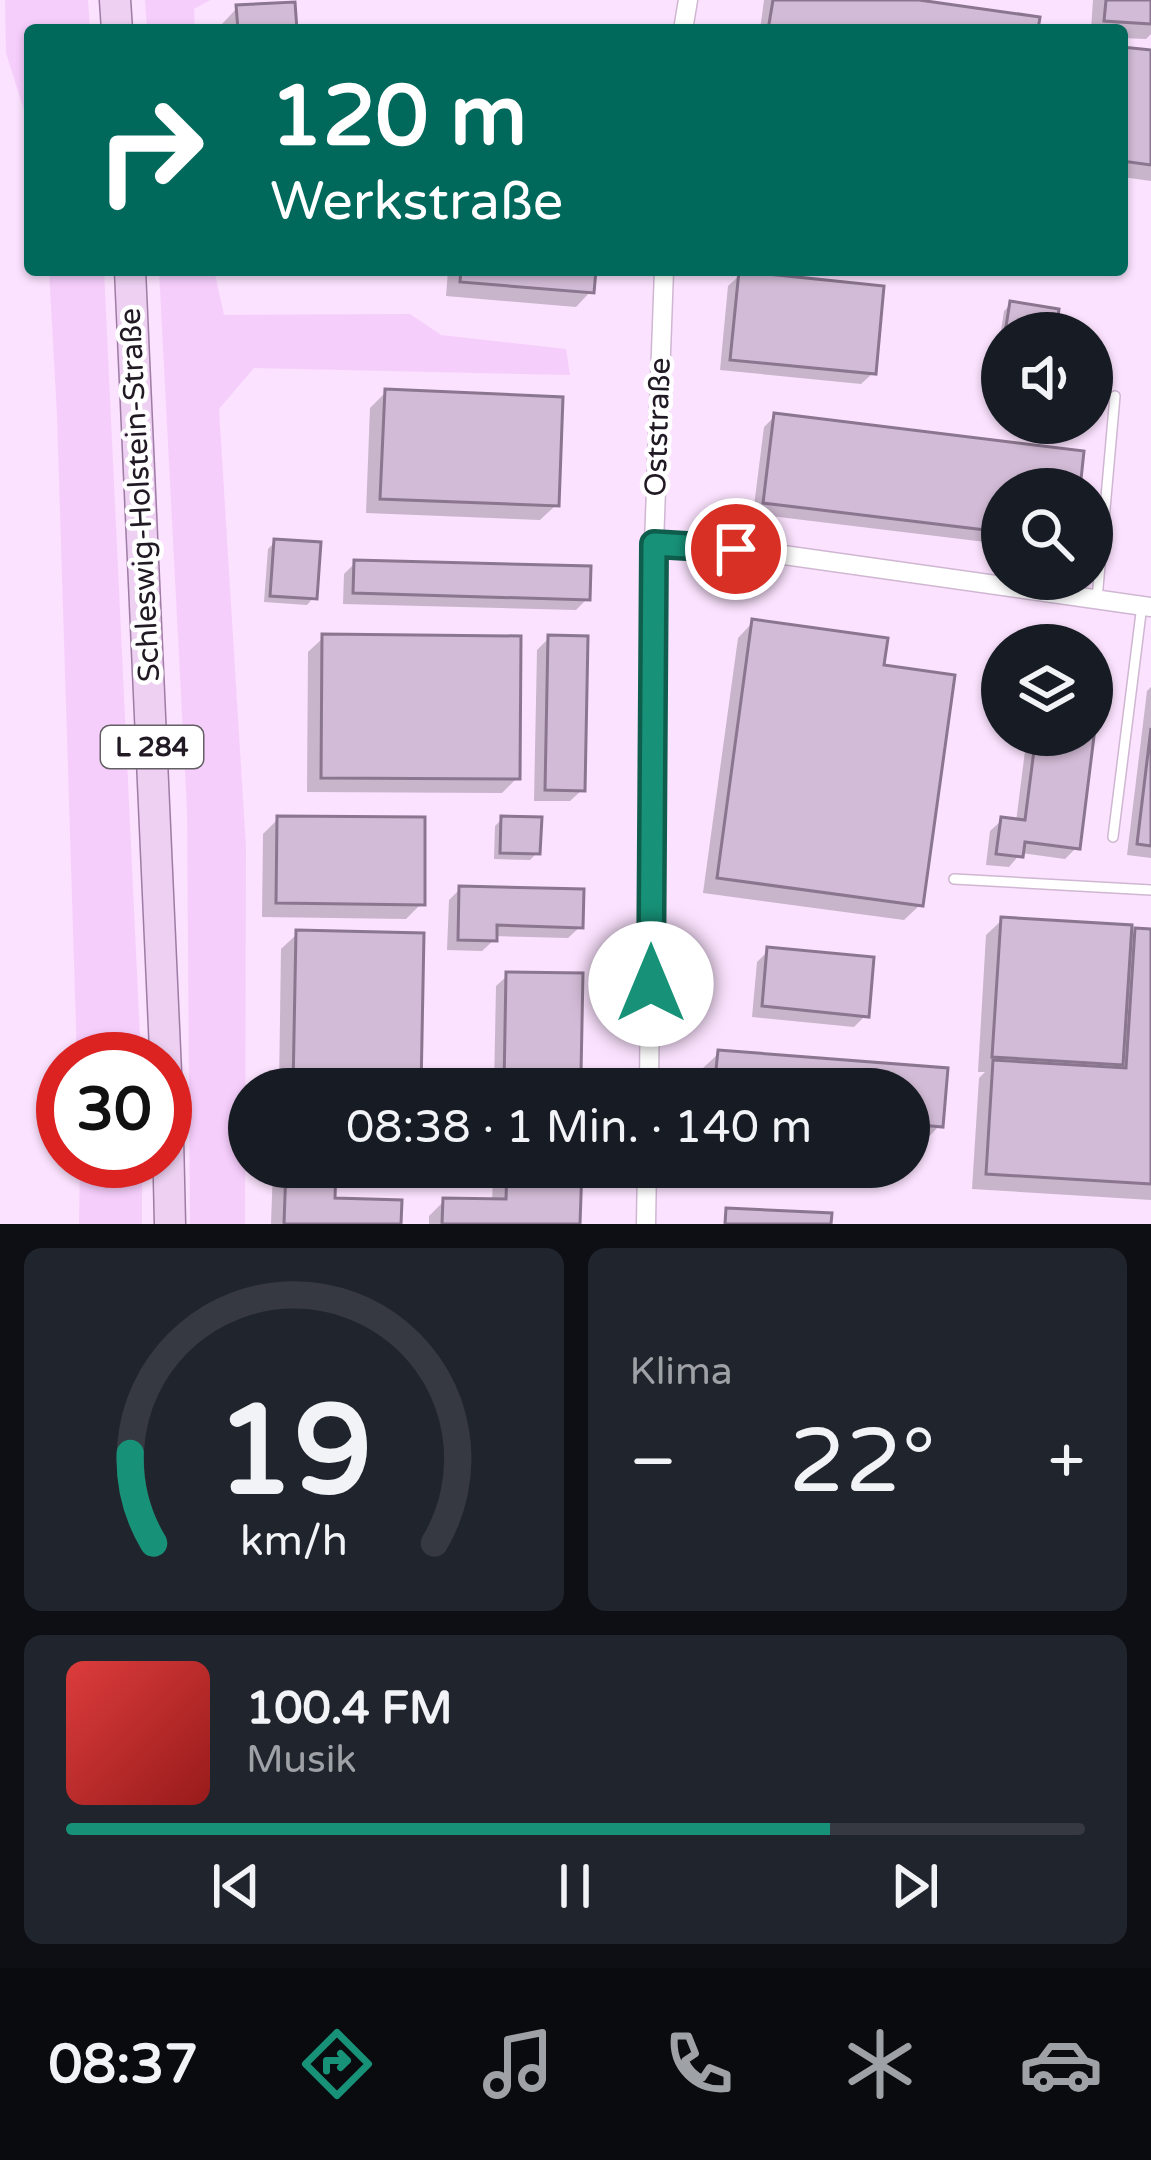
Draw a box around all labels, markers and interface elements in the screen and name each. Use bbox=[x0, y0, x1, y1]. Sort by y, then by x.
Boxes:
text: 120 m bbox=[270, 67, 527, 168]
icon: right bbox=[72, 72, 228, 228]
text: Werkstraße bbox=[270, 169, 563, 234]
street label: Schleswig-Holstein-Straße bbox=[112, 307, 168, 683]
map controls bbox=[981, 312, 1113, 756]
button: sound bbox=[981, 312, 1113, 444]
street label: Oststraße bbox=[637, 357, 679, 497]
button: search bbox=[981, 468, 1113, 600]
pin bbox=[685, 498, 787, 600]
icon: arrive bbox=[703, 516, 769, 582]
button: layers bbox=[981, 624, 1113, 756]
road number: L 284 bbox=[101, 726, 203, 768]
position arrow bbox=[588, 921, 714, 1047]
speed limit sign: 30 bbox=[36, 1032, 192, 1188]
text: 08:38 · 1 Min. · 140 m bbox=[346, 1101, 812, 1155]
text: Klima bbox=[630, 1348, 733, 1395]
text: 19 bbox=[215, 1377, 372, 1528]
text: 22° bbox=[789, 1408, 936, 1517]
text: − bbox=[630, 1422, 677, 1502]
text: + bbox=[1048, 1422, 1085, 1502]
text: km/h bbox=[240, 1515, 348, 1566]
text: 100.4 FM bbox=[246, 1682, 452, 1736]
text: Musik bbox=[246, 1736, 357, 1783]
icon: previous bbox=[203, 1853, 269, 1919]
icon: pause bbox=[542, 1853, 608, 1919]
icon: next bbox=[882, 1853, 948, 1919]
icon: directions bbox=[295, 2022, 379, 2106]
icon: music bbox=[476, 2022, 560, 2106]
icon: phone bbox=[657, 2022, 741, 2106]
icon: climate bbox=[838, 2022, 922, 2106]
icon: car bbox=[1019, 2022, 1103, 2106]
text: 08:37 bbox=[48, 2032, 198, 2097]

